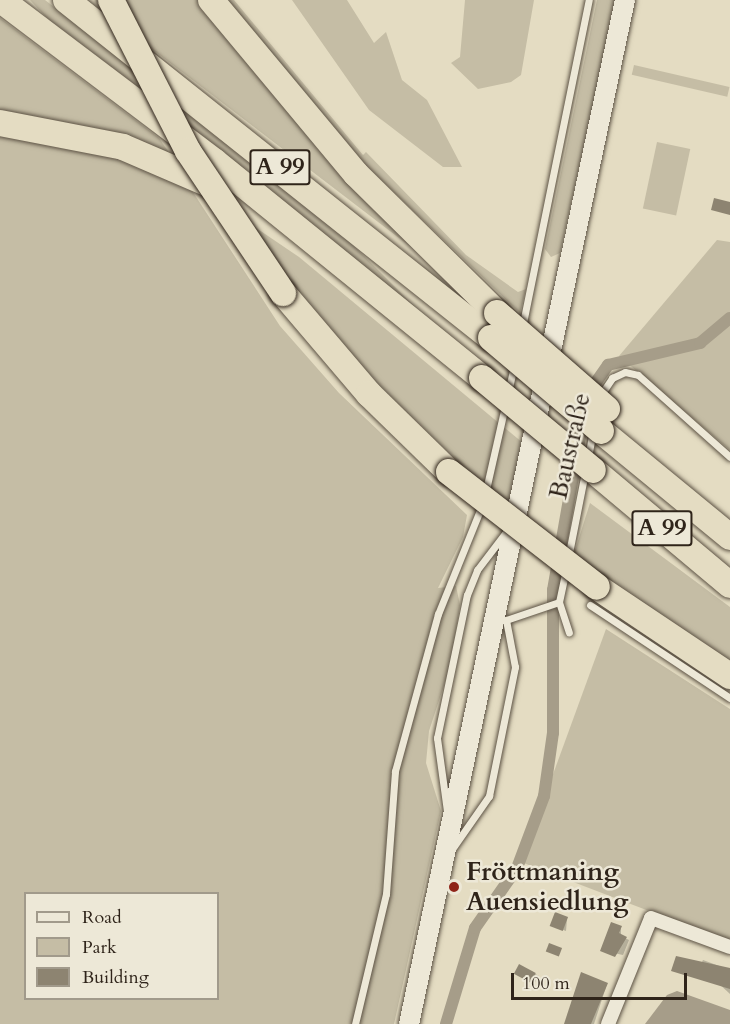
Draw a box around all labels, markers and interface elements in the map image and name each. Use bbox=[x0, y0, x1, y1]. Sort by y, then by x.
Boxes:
road number: A 99 bbox=[248, 146, 312, 188]
street label: Baustraße bbox=[543, 390, 597, 502]
road number: A 99 bbox=[630, 507, 694, 549]
place label: Fröttmaning Auensiedlung bbox=[466, 856, 628, 918]
marker: Fröttmaning Auensiedlung bbox=[447, 880, 461, 894]
legend bbox=[24, 892, 219, 1000]
text: Road bbox=[82, 905, 122, 930]
text: Park bbox=[82, 935, 117, 960]
scale bar bbox=[514, 961, 690, 999]
text: Building bbox=[82, 965, 149, 990]
text: 100 m bbox=[522, 971, 570, 996]

